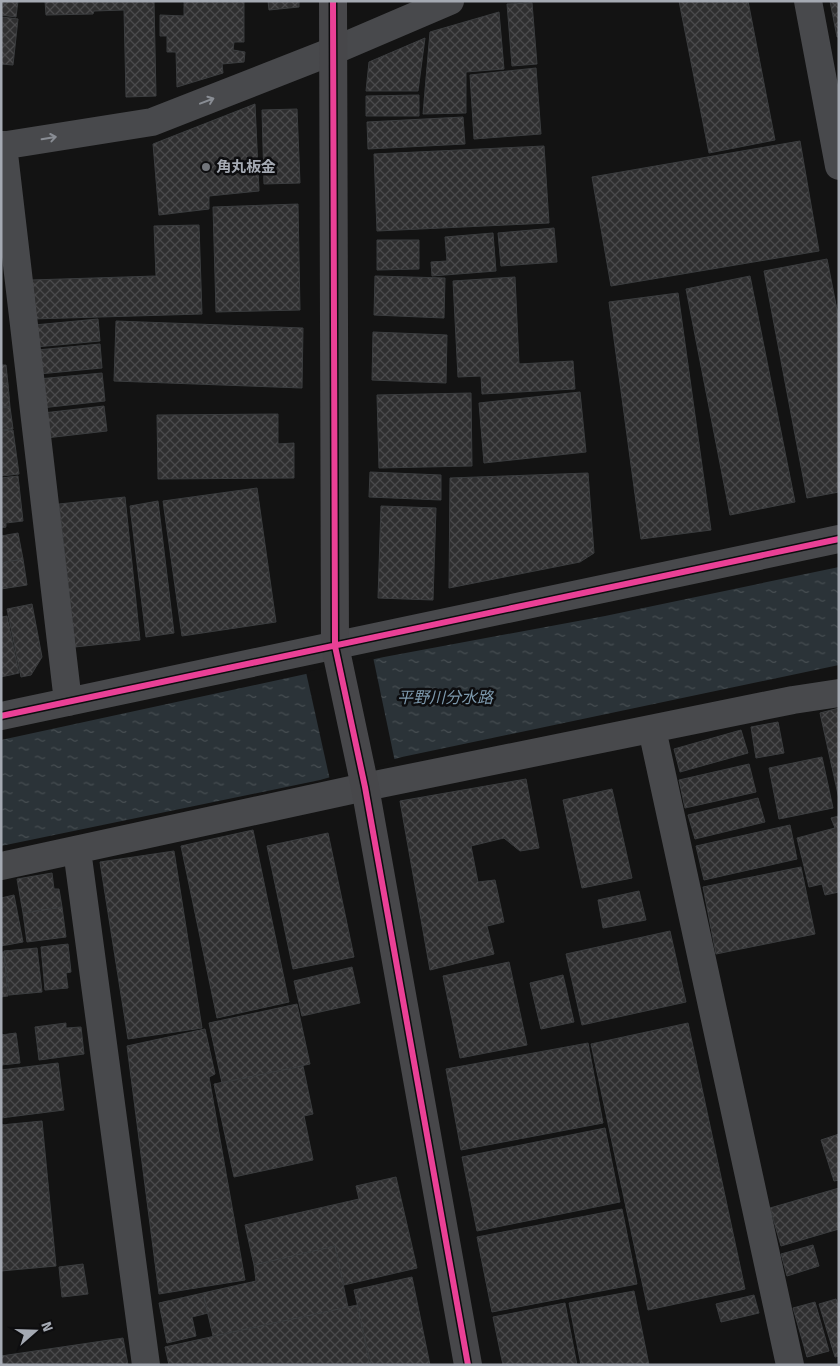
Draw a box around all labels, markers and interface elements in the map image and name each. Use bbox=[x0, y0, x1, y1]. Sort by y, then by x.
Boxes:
one-way arrow bbox=[199, 96, 214, 105]
one-way arrow bbox=[41, 133, 57, 143]
place label: 角丸板金 bbox=[216, 158, 276, 176]
marker: 角丸板金 bbox=[200, 161, 212, 173]
water label: 平野川分水路 bbox=[397, 688, 495, 707]
north arrow bbox=[10, 1306, 60, 1356]
text: N bbox=[37, 1319, 56, 1334]

